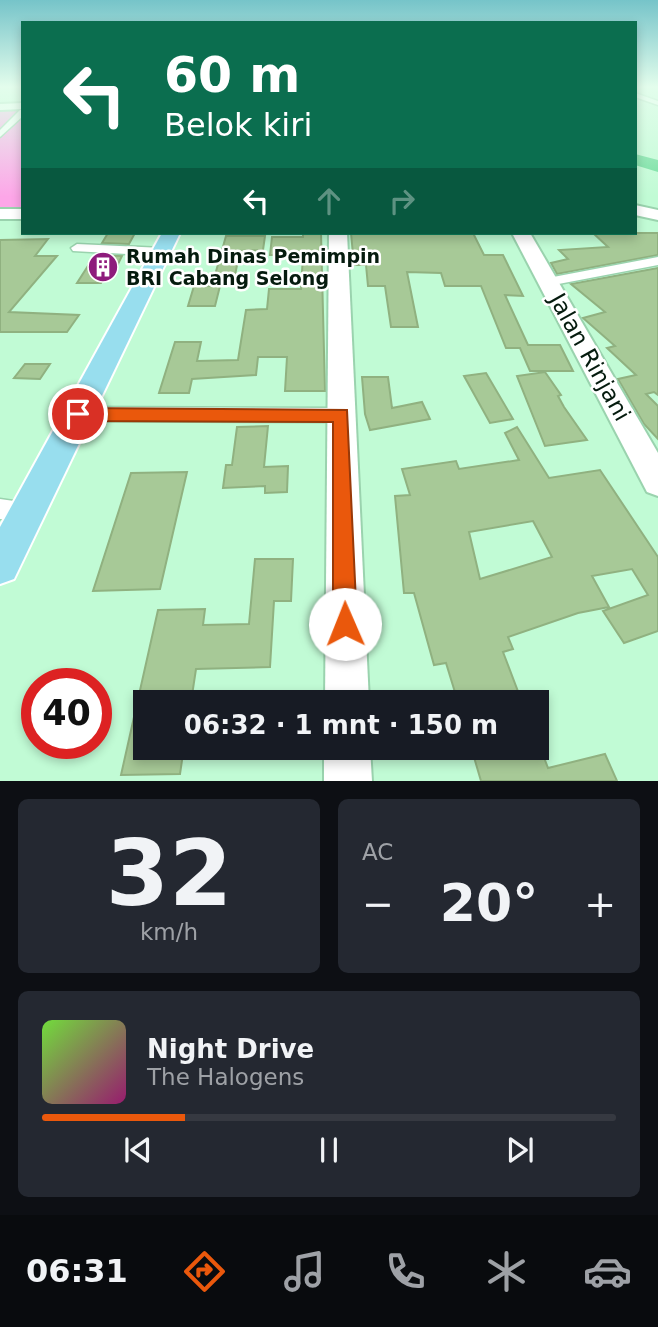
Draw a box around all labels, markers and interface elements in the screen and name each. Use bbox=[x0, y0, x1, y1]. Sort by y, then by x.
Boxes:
text: 60 m bbox=[164, 47, 300, 104]
icon: left bbox=[49, 49, 140, 140]
text: Belok kiri bbox=[164, 106, 312, 144]
icon: left bbox=[237, 182, 275, 220]
icon: ahead bbox=[310, 182, 348, 220]
icon: right bbox=[383, 182, 421, 220]
place label: Rumah Dinas Pemimpin BRI Cabang Selong bbox=[126, 245, 380, 289]
building icon: Rumah Dinas Pemimpin BRI Cabang Selong bbox=[86, 250, 120, 284]
street label: Jalan Rinjani bbox=[543, 287, 636, 425]
pin bbox=[48, 384, 108, 444]
icon: arrive bbox=[59, 395, 97, 433]
position arrow bbox=[308, 587, 382, 661]
speed limit sign: 40 bbox=[21, 668, 112, 759]
text: 06:32 · 1 mnt · 150 m bbox=[184, 710, 498, 740]
text: 32 bbox=[106, 821, 232, 926]
text: AC bbox=[362, 839, 393, 865]
text: 20° bbox=[440, 873, 538, 933]
text: − bbox=[362, 882, 394, 926]
text: + bbox=[584, 882, 616, 926]
text: km/h bbox=[140, 919, 198, 945]
text: Night Drive bbox=[147, 1034, 314, 1064]
text: The Halogens bbox=[147, 1064, 304, 1090]
icon: previous bbox=[119, 1131, 157, 1169]
icon: pause bbox=[310, 1131, 348, 1169]
icon: next bbox=[501, 1131, 539, 1169]
icon: directions bbox=[180, 1247, 229, 1296]
icon: music bbox=[280, 1247, 329, 1296]
icon: phone bbox=[381, 1247, 430, 1296]
icon: climate bbox=[482, 1247, 531, 1296]
icon: car bbox=[583, 1247, 632, 1296]
text: 06:31 bbox=[26, 1252, 128, 1290]

